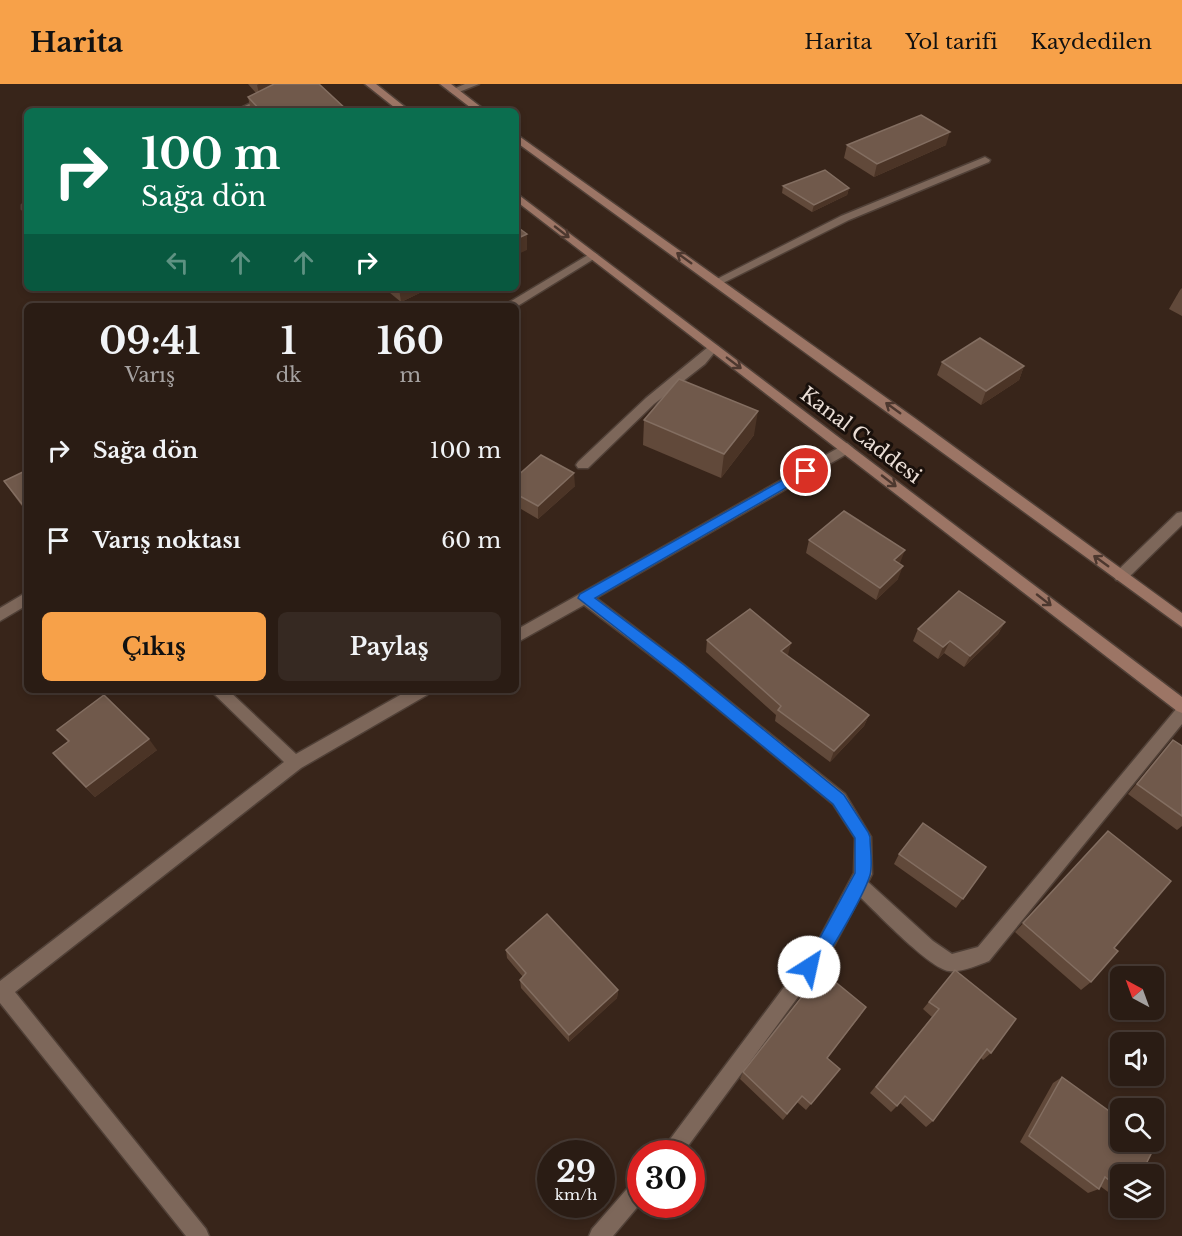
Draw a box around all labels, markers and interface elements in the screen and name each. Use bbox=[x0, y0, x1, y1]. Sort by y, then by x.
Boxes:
text: Harita bbox=[30, 25, 123, 60]
text: Harita bbox=[804, 29, 872, 55]
text: Yol tarifi bbox=[905, 29, 998, 55]
text: Kaydedilen bbox=[1031, 29, 1152, 55]
text: 100 m bbox=[141, 128, 280, 180]
icon: right bbox=[42, 132, 120, 210]
text: Sağa dön bbox=[141, 180, 266, 213]
one-way arrow bbox=[554, 225, 570, 238]
icon: left bbox=[161, 246, 194, 279]
icon: ahead bbox=[224, 246, 257, 279]
icon: ahead bbox=[287, 246, 320, 279]
icon: right bbox=[350, 246, 383, 279]
one-way arrow bbox=[677, 251, 693, 264]
text: 09:41 bbox=[99, 319, 200, 364]
text: 1 bbox=[281, 319, 296, 364]
text: 160 bbox=[377, 319, 444, 364]
one-way arrow bbox=[726, 356, 742, 369]
text: Varış bbox=[125, 363, 175, 387]
text: dk bbox=[276, 363, 301, 387]
text: m bbox=[400, 363, 421, 387]
street label: Kanal Caddesi bbox=[796, 382, 926, 488]
one-way arrow bbox=[886, 402, 902, 415]
icon: right bbox=[42, 434, 75, 467]
text: Sağa dön bbox=[93, 437, 198, 464]
text: 100 m bbox=[430, 437, 501, 464]
pin bbox=[780, 445, 831, 496]
icon: arrive bbox=[789, 454, 822, 487]
one-way arrow bbox=[881, 474, 897, 487]
icon: arrive bbox=[42, 524, 75, 557]
text: Varış noktası bbox=[93, 527, 241, 554]
text: 60 m bbox=[441, 527, 501, 554]
one-way arrow bbox=[1094, 555, 1110, 568]
one-way arrow bbox=[1035, 593, 1051, 606]
button: Çıkış bbox=[42, 612, 266, 681]
button: Paylaş bbox=[278, 612, 501, 681]
position arrow bbox=[777, 935, 841, 999]
north arrow bbox=[1110, 966, 1164, 1020]
map controls bbox=[1110, 966, 1164, 1218]
button: sound bbox=[1110, 1032, 1164, 1086]
button: search bbox=[1110, 1098, 1164, 1152]
speed limit sign: 30 bbox=[627, 1140, 705, 1218]
text: 29 bbox=[556, 1153, 596, 1190]
button: layers bbox=[1110, 1164, 1164, 1218]
text: km/h bbox=[555, 1185, 597, 1204]

